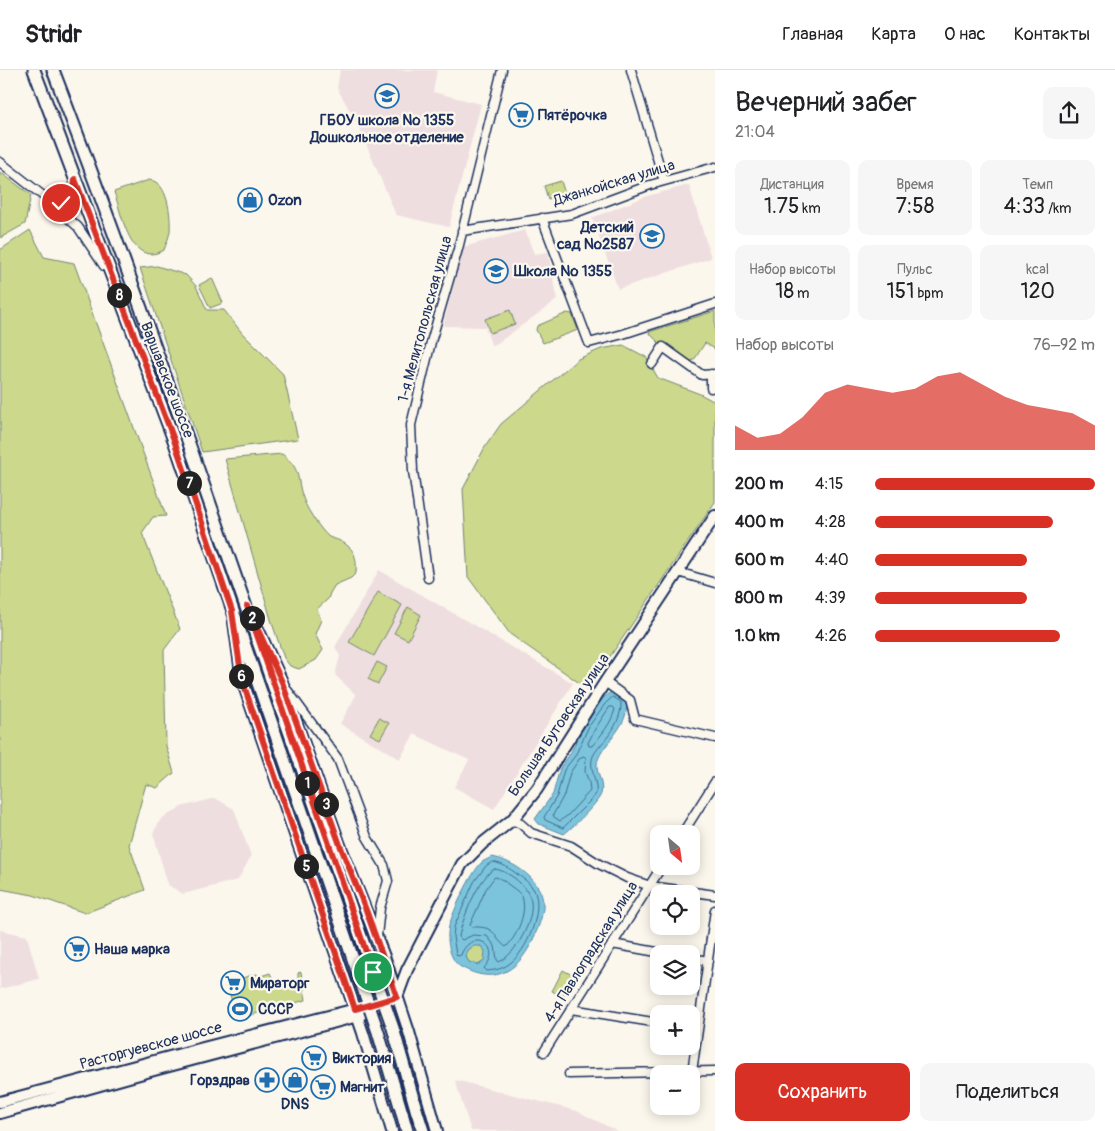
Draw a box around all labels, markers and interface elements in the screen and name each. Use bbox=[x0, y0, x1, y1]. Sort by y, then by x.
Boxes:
text: Stridr bbox=[25, 20, 82, 49]
text: Главная bbox=[782, 23, 843, 46]
text: Карта bbox=[871, 23, 916, 46]
text: О нас bbox=[944, 23, 986, 46]
text: Контакты bbox=[1014, 23, 1090, 46]
school or university icon: ГБОУ школа № 1355 Дошкольное отделение bbox=[374, 83, 400, 109]
text: Вечерний забег bbox=[735, 85, 917, 120]
button: share bbox=[1043, 87, 1095, 139]
supermarket icon: Пятёрочка bbox=[508, 102, 534, 128]
place label: Пятёрочка bbox=[538, 106, 607, 125]
place label: ГБОУ школа № 1355 Дошкольное отделение bbox=[309, 111, 464, 147]
text: 21:04 bbox=[735, 122, 775, 142]
street label: Джанкойская улица bbox=[550, 155, 677, 211]
text: Дистанция bbox=[761, 176, 824, 193]
text: Время bbox=[896, 176, 934, 193]
text: Темп bbox=[1022, 176, 1053, 193]
pin bbox=[40, 182, 82, 224]
shop icon: Ozon bbox=[237, 187, 263, 213]
icon: check bbox=[47, 189, 75, 217]
place label: Ozon bbox=[268, 191, 302, 210]
text: 1.75 bbox=[764, 193, 799, 220]
text: 7:58 bbox=[896, 193, 934, 220]
text: 4:33 bbox=[1004, 193, 1045, 220]
text: km bbox=[799, 200, 821, 217]
text: /km bbox=[1045, 200, 1071, 217]
place label: Детский сад №2587 bbox=[556, 218, 634, 254]
school or university icon: Детский сад №2587 bbox=[639, 223, 665, 249]
street label: 1-я Мелитопольская улица bbox=[394, 234, 456, 404]
school or university icon: Школа № 1355 bbox=[483, 258, 509, 284]
text: Набор высоты bbox=[749, 261, 836, 278]
text: Пульс bbox=[897, 261, 933, 278]
text: kcal bbox=[1026, 261, 1049, 278]
place label: Школа № 1355 bbox=[513, 262, 612, 281]
text: 18 bbox=[775, 278, 794, 305]
text: 151 bbox=[887, 278, 914, 305]
text: 120 bbox=[1021, 278, 1055, 305]
pin: 8 bbox=[106, 282, 132, 308]
text: m bbox=[794, 285, 809, 302]
text: bpm bbox=[914, 285, 943, 302]
text: 8 bbox=[116, 287, 123, 304]
street label: Варшавское шоссе bbox=[136, 319, 198, 441]
text: Набор высоты bbox=[735, 335, 834, 355]
text: 76–92 m bbox=[1033, 335, 1095, 355]
pin: 7 bbox=[176, 470, 202, 496]
text: 200 m bbox=[735, 474, 783, 494]
text: 4:15 bbox=[815, 474, 843, 494]
text: 7 bbox=[186, 475, 193, 492]
text: 400 m bbox=[735, 512, 784, 532]
text: 4:28 bbox=[815, 512, 846, 532]
text: 600 m bbox=[735, 550, 784, 570]
text: 4:40 bbox=[815, 550, 849, 570]
text: 800 m bbox=[735, 588, 783, 608]
text: 4:39 bbox=[815, 588, 846, 608]
pin: 2 bbox=[240, 606, 264, 630]
text: 2 bbox=[249, 610, 256, 627]
text: 1.0 km bbox=[735, 626, 780, 646]
text: 4:26 bbox=[815, 626, 847, 646]
street label: Большая Бутовская улица bbox=[504, 650, 614, 800]
pin: 6 bbox=[228, 664, 254, 688]
text: 6 bbox=[237, 668, 246, 685]
pin: 1 bbox=[294, 770, 320, 796]
text: 1 bbox=[305, 775, 310, 792]
pin: 3 bbox=[314, 792, 338, 816]
text: 3 bbox=[323, 796, 330, 813]
north arrow bbox=[650, 825, 700, 875]
map controls bbox=[650, 825, 700, 1115]
pin: 5 bbox=[294, 854, 318, 878]
text: 5 bbox=[303, 858, 310, 875]
street label: 4-я Павлоградская улица bbox=[540, 878, 642, 1026]
button: locate bbox=[650, 885, 700, 935]
supermarket icon: Наша марка bbox=[64, 936, 90, 962]
place label: Наша марка bbox=[94, 940, 170, 959]
button: layers bbox=[650, 945, 700, 995]
pin bbox=[352, 951, 394, 993]
icon: arrive bbox=[359, 958, 387, 986]
supermarket icon: Мираторг bbox=[220, 970, 246, 996]
place label: Мираторг bbox=[250, 974, 310, 993]
sports icon: СССР bbox=[227, 996, 253, 1022]
place label: СССР bbox=[258, 1000, 294, 1019]
button: + bbox=[650, 1005, 700, 1055]
street label: Расторгуевское шоссе bbox=[78, 1018, 225, 1074]
supermarket icon: Виктория bbox=[301, 1045, 327, 1071]
place label: Виктория bbox=[332, 1049, 391, 1068]
button: Сохранить bbox=[735, 1063, 910, 1121]
button: Поделиться bbox=[920, 1063, 1095, 1121]
button: − bbox=[650, 1065, 700, 1115]
pharmacy icon: Горздрав bbox=[254, 1067, 280, 1093]
shop icon: DNS bbox=[282, 1067, 308, 1093]
place label: Горздрав bbox=[190, 1071, 250, 1090]
supermarket icon: Магнит bbox=[310, 1074, 336, 1100]
place label: Магнит bbox=[340, 1078, 385, 1097]
place label: DNS bbox=[281, 1095, 309, 1114]

